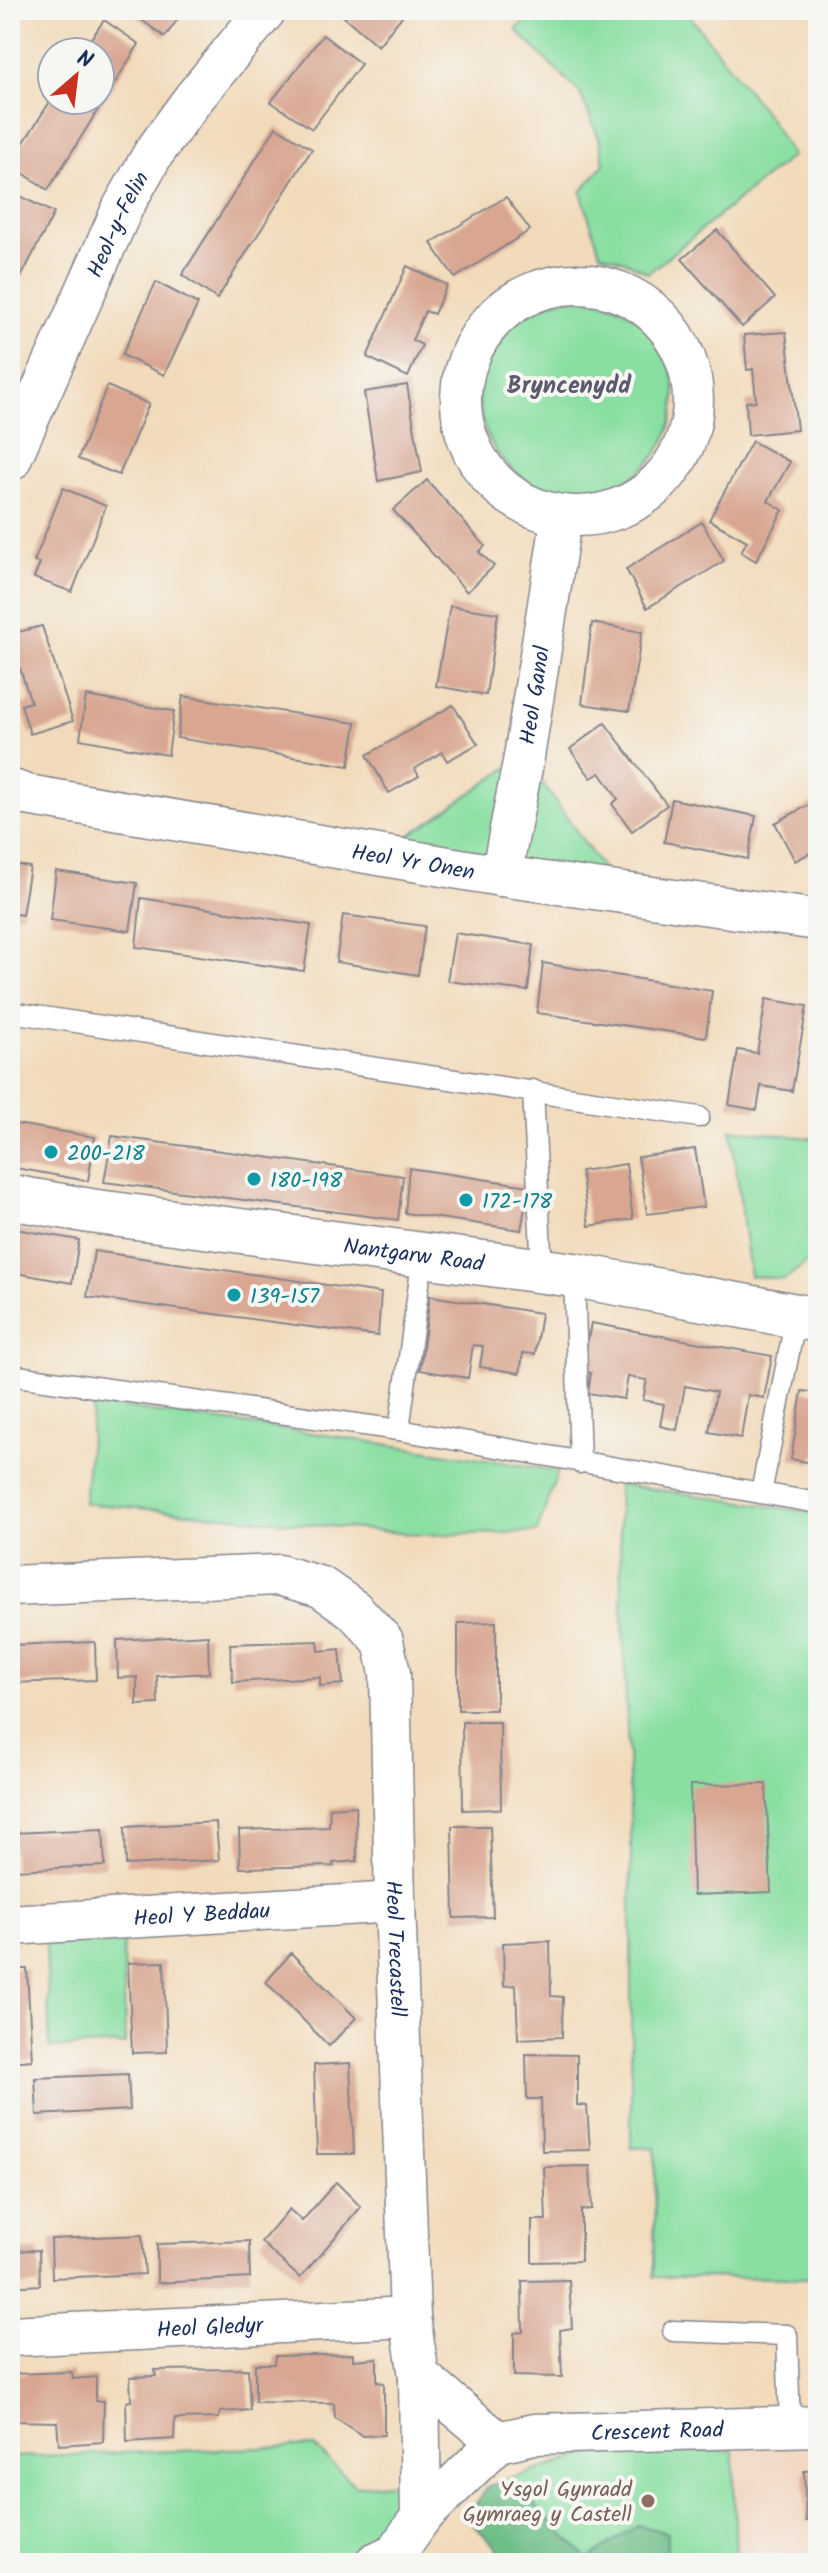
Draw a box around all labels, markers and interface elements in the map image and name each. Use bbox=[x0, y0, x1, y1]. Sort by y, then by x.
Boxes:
north arrow bbox=[36, 36, 116, 116]
text: N bbox=[70, 42, 99, 79]
street label: Heol-y-Felin bbox=[79, 166, 160, 284]
district label: Bryncenydd bbox=[507, 367, 632, 406]
street label: Heol Ganol bbox=[511, 643, 561, 747]
street label: Heol Yr Onen bbox=[349, 836, 477, 891]
place label: 200-218 bbox=[67, 1137, 146, 1172]
marker: 200-218 bbox=[42, 1143, 60, 1161]
place label: 180-198 bbox=[270, 1164, 343, 1199]
marker: 180-198 bbox=[245, 1170, 263, 1188]
place label: 172-178 bbox=[482, 1185, 553, 1220]
marker: 172-178 bbox=[457, 1191, 475, 1209]
street label: Nantgarw Road bbox=[341, 1230, 487, 1283]
place label: 139-157 bbox=[250, 1280, 320, 1315]
marker: 139-157 bbox=[225, 1286, 243, 1304]
street label: Heol Trecastell bbox=[375, 1880, 414, 2018]
street label: Heol Y Beddau bbox=[132, 1894, 272, 1938]
street label: Heol Gledyr bbox=[156, 2309, 265, 2349]
street label: Crescent Road bbox=[590, 2414, 725, 2452]
place label: Ysgol Gynradd Gymraeg y Castell bbox=[463, 2473, 633, 2533]
marker: Ysgol Gynradd Gymraeg y Castell bbox=[639, 2492, 657, 2510]

